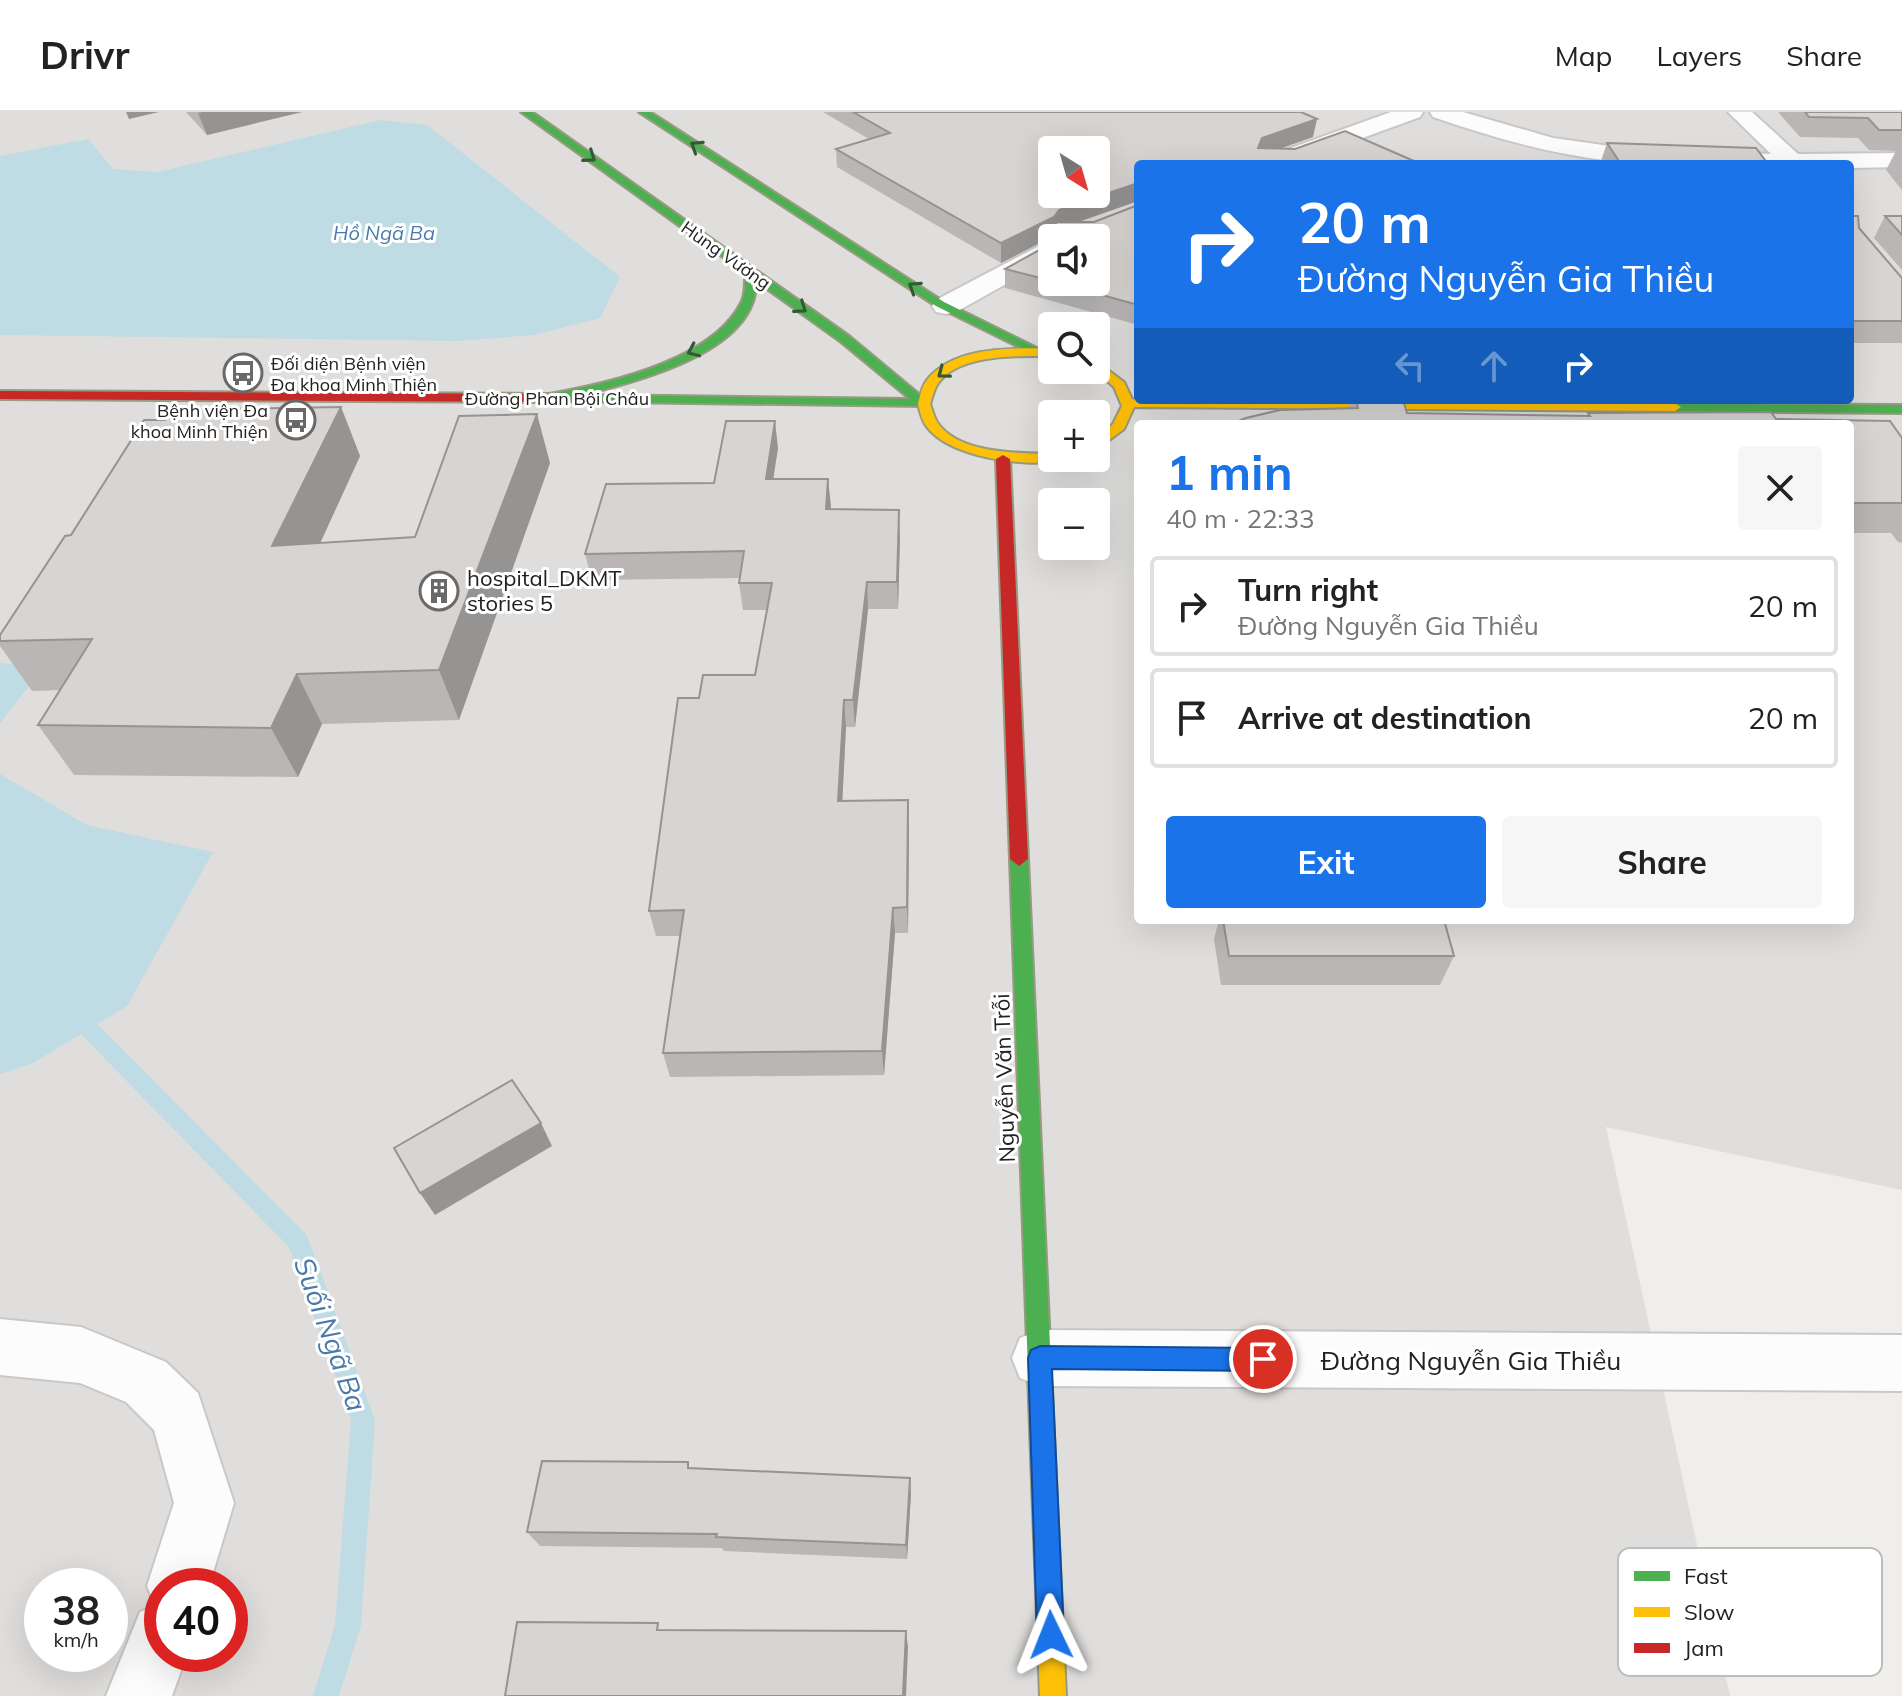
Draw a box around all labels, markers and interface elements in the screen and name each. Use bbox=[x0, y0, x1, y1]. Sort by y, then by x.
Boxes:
text: Drivr bbox=[40, 31, 129, 79]
text: Map bbox=[1555, 38, 1612, 73]
text: Layers bbox=[1656, 38, 1742, 73]
text: Share bbox=[1786, 38, 1862, 73]
north arrow bbox=[1038, 136, 1110, 208]
map controls bbox=[1038, 136, 1110, 560]
one-way arrow bbox=[690, 140, 705, 155]
one-way arrow bbox=[581, 147, 595, 162]
text: 20 m bbox=[1298, 187, 1431, 257]
icon: right bbox=[1166, 192, 1270, 296]
street label: Hùng Vương bbox=[677, 216, 775, 294]
water label: Hồ Ngã Ba bbox=[333, 220, 435, 245]
button: sound bbox=[1038, 224, 1110, 296]
text: Đường Nguyễn Gia Thiều bbox=[1298, 256, 1714, 301]
one-way arrow bbox=[909, 281, 923, 296]
one-way arrow bbox=[793, 298, 807, 313]
button: search bbox=[1038, 312, 1110, 384]
one-way arrow bbox=[687, 342, 702, 358]
icon: left bbox=[1388, 344, 1432, 388]
icon: ahead bbox=[1472, 344, 1516, 388]
icon: right bbox=[1556, 344, 1600, 388]
bus stop icon: Đối diện Bệnh viện Đa khoa Minh Thiện bbox=[222, 352, 264, 394]
place label: Đối diện Bệnh viện Đa khoa Minh Thiện bbox=[271, 352, 437, 396]
one-way arrow bbox=[937, 363, 952, 377]
street label: Đường Phan Bội Châu bbox=[465, 387, 649, 410]
place label: Bệnh viện Đa khoa Minh Thiện bbox=[131, 399, 268, 443]
bus stop icon: Bệnh viện Đa khoa Minh Thiện bbox=[275, 399, 317, 441]
button: + bbox=[1038, 400, 1110, 472]
text: 1 min bbox=[1166, 442, 1293, 502]
button: close bbox=[1738, 446, 1822, 530]
button: − bbox=[1038, 488, 1110, 560]
text: 40 m · 22:33 bbox=[1166, 502, 1315, 535]
place label: hospital_DKMT stories 5 bbox=[467, 564, 622, 617]
building icon: hospital_DKMT stories 5 bbox=[418, 570, 460, 612]
text: Turn right bbox=[1238, 571, 1378, 609]
icon: right bbox=[1170, 584, 1214, 628]
text: 20 m bbox=[1748, 587, 1818, 625]
text: Đường Nguyễn Gia Thiều bbox=[1238, 609, 1539, 642]
icon: arrive bbox=[1170, 696, 1214, 740]
text: Arrive at destination bbox=[1238, 699, 1532, 737]
text: 20 m bbox=[1748, 699, 1818, 737]
button: Exit bbox=[1166, 816, 1486, 908]
button: Share bbox=[1502, 816, 1822, 908]
street label: Nguyễn Văn Trỗi bbox=[987, 993, 1021, 1163]
water label: Suối Ngã Ba bbox=[287, 1252, 375, 1416]
pin bbox=[1229, 1325, 1297, 1393]
icon: arrive bbox=[1241, 1337, 1285, 1381]
street label: Đường Nguyễn Gia Thiều bbox=[1321, 1344, 1621, 1377]
legend bbox=[1618, 1548, 1882, 1676]
text: Fast bbox=[1684, 1562, 1728, 1590]
speed limit sign: 40 bbox=[144, 1568, 248, 1672]
text: 38 bbox=[52, 1585, 100, 1635]
position arrow bbox=[1009, 1593, 1093, 1677]
text: Slow bbox=[1684, 1598, 1734, 1626]
text: km/h bbox=[53, 1627, 99, 1652]
text: Jam bbox=[1684, 1634, 1724, 1662]

